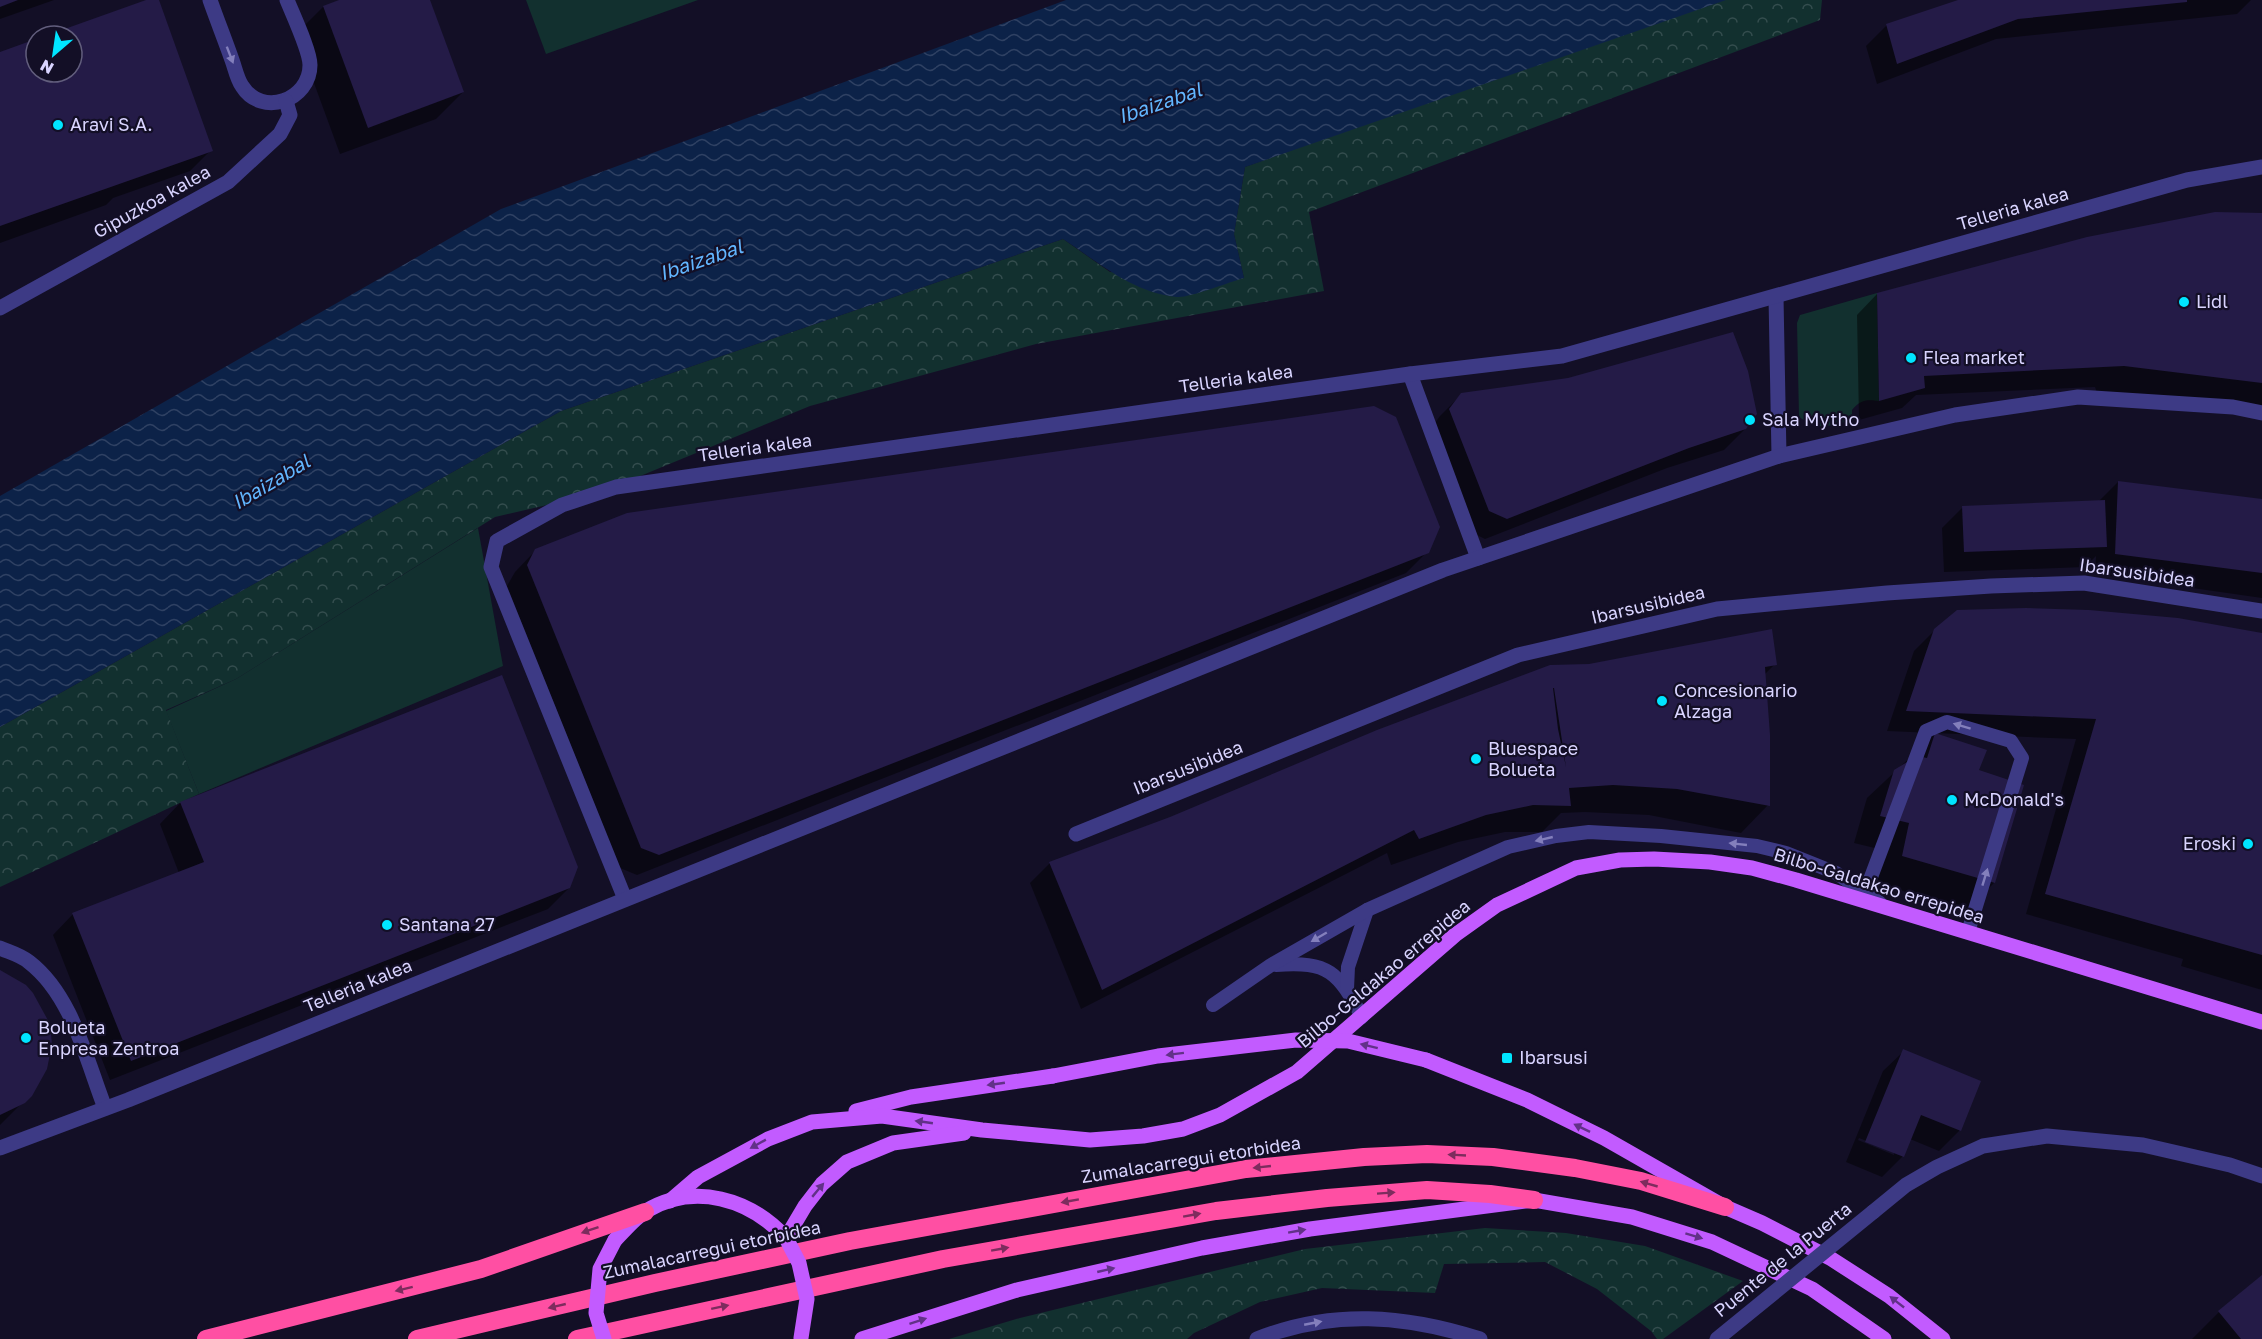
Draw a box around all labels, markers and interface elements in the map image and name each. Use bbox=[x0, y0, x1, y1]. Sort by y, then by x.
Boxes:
north arrow bbox=[24, 24, 84, 84]
one-way arrow bbox=[226, 46, 236, 64]
text: N bbox=[37, 55, 57, 79]
water label: Ibaizabal bbox=[1115, 76, 1205, 128]
place label: Aravi S.A. bbox=[70, 113, 153, 135]
marker: Aravi S.A. bbox=[51, 118, 65, 132]
street label: Gipuzkoa kalea bbox=[89, 160, 214, 242]
street label: Telleria kalea bbox=[1955, 182, 2071, 234]
water label: Ibaizabal bbox=[656, 233, 746, 285]
place label: Lidl bbox=[2196, 290, 2228, 312]
marker: Lidl bbox=[2177, 295, 2191, 309]
place label: Flea market bbox=[1923, 346, 2025, 368]
marker: Flea market bbox=[1904, 351, 1918, 365]
street label: Telleria kalea bbox=[1178, 359, 1294, 397]
place label: Sala Mytho bbox=[1762, 408, 1859, 430]
marker: Sala Mytho bbox=[1743, 413, 1757, 427]
street label: Telleria kalea bbox=[697, 428, 813, 466]
water label: Ibaizabal bbox=[227, 448, 314, 514]
street label: Ibarsusibidea bbox=[2078, 553, 2196, 591]
street label: Ibarsusibidea bbox=[1589, 580, 1707, 628]
place label: Concesionario Alzaga bbox=[1674, 679, 1797, 722]
marker: Concesionario Alzaga bbox=[1655, 694, 1669, 708]
one-way arrow bbox=[1953, 721, 1971, 730]
street label: Ibarsusibidea bbox=[1130, 735, 1246, 799]
place label: Bluespace Bolueta bbox=[1488, 737, 1578, 780]
marker: Bluespace Bolueta bbox=[1469, 752, 1483, 766]
place label: McDonald's bbox=[1964, 788, 2064, 810]
marker: McDonald's bbox=[1945, 793, 1959, 807]
place label: Eroski bbox=[2183, 832, 2236, 854]
one-way arrow bbox=[1535, 834, 1554, 844]
marker: Eroski bbox=[2241, 837, 2255, 851]
one-way arrow bbox=[1729, 839, 1748, 849]
street label: Bilbo-Galdakao errepidea bbox=[1771, 843, 1987, 928]
one-way arrow bbox=[1981, 868, 1990, 886]
street label: Bilbo-Galdakao errepidea bbox=[1292, 894, 1474, 1052]
place label: Santana 27 bbox=[399, 913, 495, 935]
marker: Santana 27 bbox=[380, 918, 394, 932]
one-way arrow bbox=[1311, 932, 1327, 943]
street label: Telleria kalea bbox=[300, 953, 415, 1017]
place label: Bolueta Enpresa Zentroa bbox=[38, 1016, 179, 1059]
marker: Bolueta Enpresa Zentroa bbox=[19, 1031, 33, 1045]
one-way arrow bbox=[1360, 1041, 1378, 1051]
place label: Ibarsusi bbox=[1519, 1046, 1588, 1068]
one-way arrow bbox=[1166, 1049, 1185, 1059]
marker: Ibarsusi bbox=[1500, 1051, 1514, 1065]
one-way arrow bbox=[986, 1080, 1005, 1089]
one-way arrow bbox=[914, 1117, 933, 1126]
one-way arrow bbox=[1574, 1123, 1591, 1132]
street label: Zumalacarregui etorbidea bbox=[1080, 1131, 1302, 1187]
one-way arrow bbox=[750, 1139, 766, 1150]
one-way arrow bbox=[1447, 1151, 1466, 1160]
one-way arrow bbox=[1253, 1162, 1272, 1172]
one-way arrow bbox=[1640, 1179, 1658, 1188]
one-way arrow bbox=[811, 1183, 824, 1198]
one-way arrow bbox=[1376, 1188, 1395, 1198]
one-way arrow bbox=[1061, 1197, 1080, 1206]
street label: Puente de la Puerta bbox=[1709, 1197, 1856, 1321]
one-way arrow bbox=[1183, 1210, 1202, 1219]
street label: Zumalacarregui etorbidea bbox=[601, 1215, 823, 1283]
one-way arrow bbox=[581, 1226, 599, 1236]
one-way arrow bbox=[1287, 1227, 1306, 1236]
one-way arrow bbox=[1685, 1232, 1703, 1241]
one-way arrow bbox=[991, 1244, 1010, 1253]
one-way arrow bbox=[1096, 1264, 1115, 1274]
one-way arrow bbox=[395, 1284, 413, 1294]
one-way arrow bbox=[1890, 1297, 1905, 1309]
one-way arrow bbox=[548, 1301, 566, 1311]
one-way arrow bbox=[711, 1301, 730, 1311]
one-way arrow bbox=[909, 1316, 927, 1325]
one-way arrow bbox=[1304, 1318, 1323, 1327]

